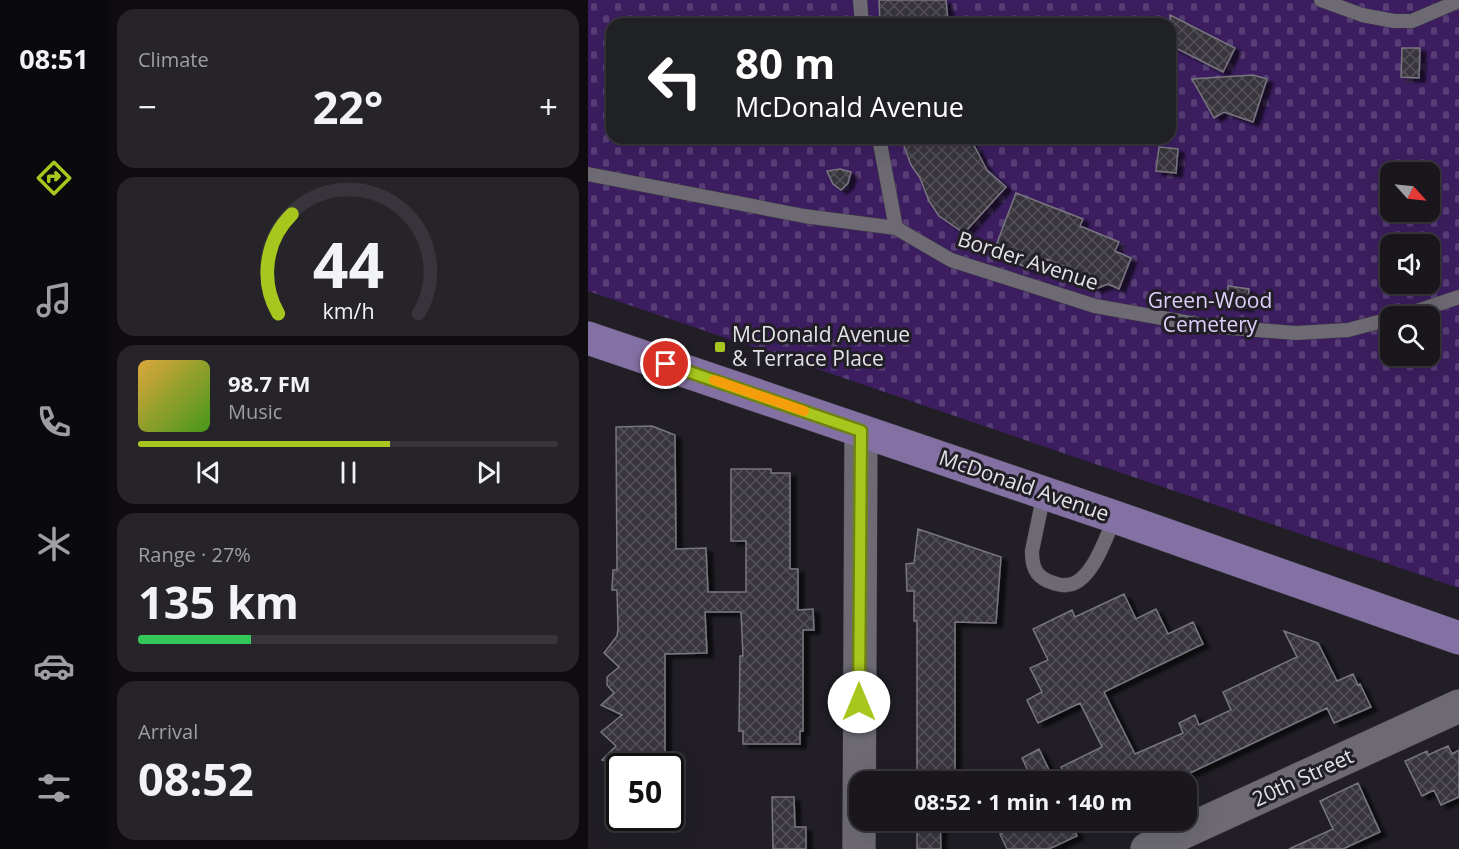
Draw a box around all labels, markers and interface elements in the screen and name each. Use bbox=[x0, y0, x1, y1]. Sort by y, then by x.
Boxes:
text: 80 m bbox=[735, 34, 835, 91]
text: 08:51 bbox=[19, 40, 89, 77]
icon: left bbox=[636, 42, 714, 120]
text: Climate bbox=[138, 46, 209, 73]
text: 22° bbox=[313, 76, 383, 137]
text: − bbox=[138, 84, 157, 129]
text: + bbox=[539, 84, 558, 129]
text: McDonald Avenue bbox=[735, 88, 964, 125]
icon: directions bbox=[33, 157, 75, 199]
north arrow bbox=[1380, 162, 1440, 222]
map controls bbox=[1380, 162, 1440, 366]
text: 44 bbox=[312, 221, 384, 306]
street label: Border Avenue bbox=[954, 224, 1102, 296]
button: sound bbox=[1380, 234, 1440, 294]
icon: music bbox=[33, 279, 75, 321]
park label: Green-Wood Cemetery bbox=[1148, 286, 1272, 338]
text: km/h bbox=[322, 296, 374, 325]
button: search bbox=[1380, 306, 1440, 366]
place label: McDonald Avenue & Terrace Place bbox=[732, 320, 910, 372]
pin bbox=[640, 338, 691, 389]
marker: McDonald Avenue & Terrace Place bbox=[713, 340, 727, 354]
icon: arrive bbox=[649, 347, 682, 380]
text: 98.7 FM bbox=[228, 368, 311, 398]
text: Music bbox=[228, 398, 282, 425]
icon: phone bbox=[33, 401, 75, 443]
street label: McDonald Avenue bbox=[936, 443, 1113, 527]
icon: previous bbox=[192, 456, 225, 489]
icon: pause bbox=[332, 456, 365, 489]
icon: next bbox=[472, 456, 505, 489]
icon: climate bbox=[33, 523, 75, 565]
text: Range · 27% bbox=[138, 541, 251, 568]
text: 135 km bbox=[138, 571, 299, 632]
icon: car bbox=[33, 645, 75, 687]
position arrow bbox=[827, 670, 891, 734]
text: Arrival bbox=[138, 718, 198, 745]
street label: 20th Street bbox=[1247, 741, 1358, 813]
text: 08:52 bbox=[138, 748, 254, 809]
speed limit sign: 50 bbox=[606, 753, 684, 831]
icon: filters bbox=[33, 767, 75, 809]
text: 08:52 · 1 min · 140 m bbox=[914, 786, 1132, 816]

